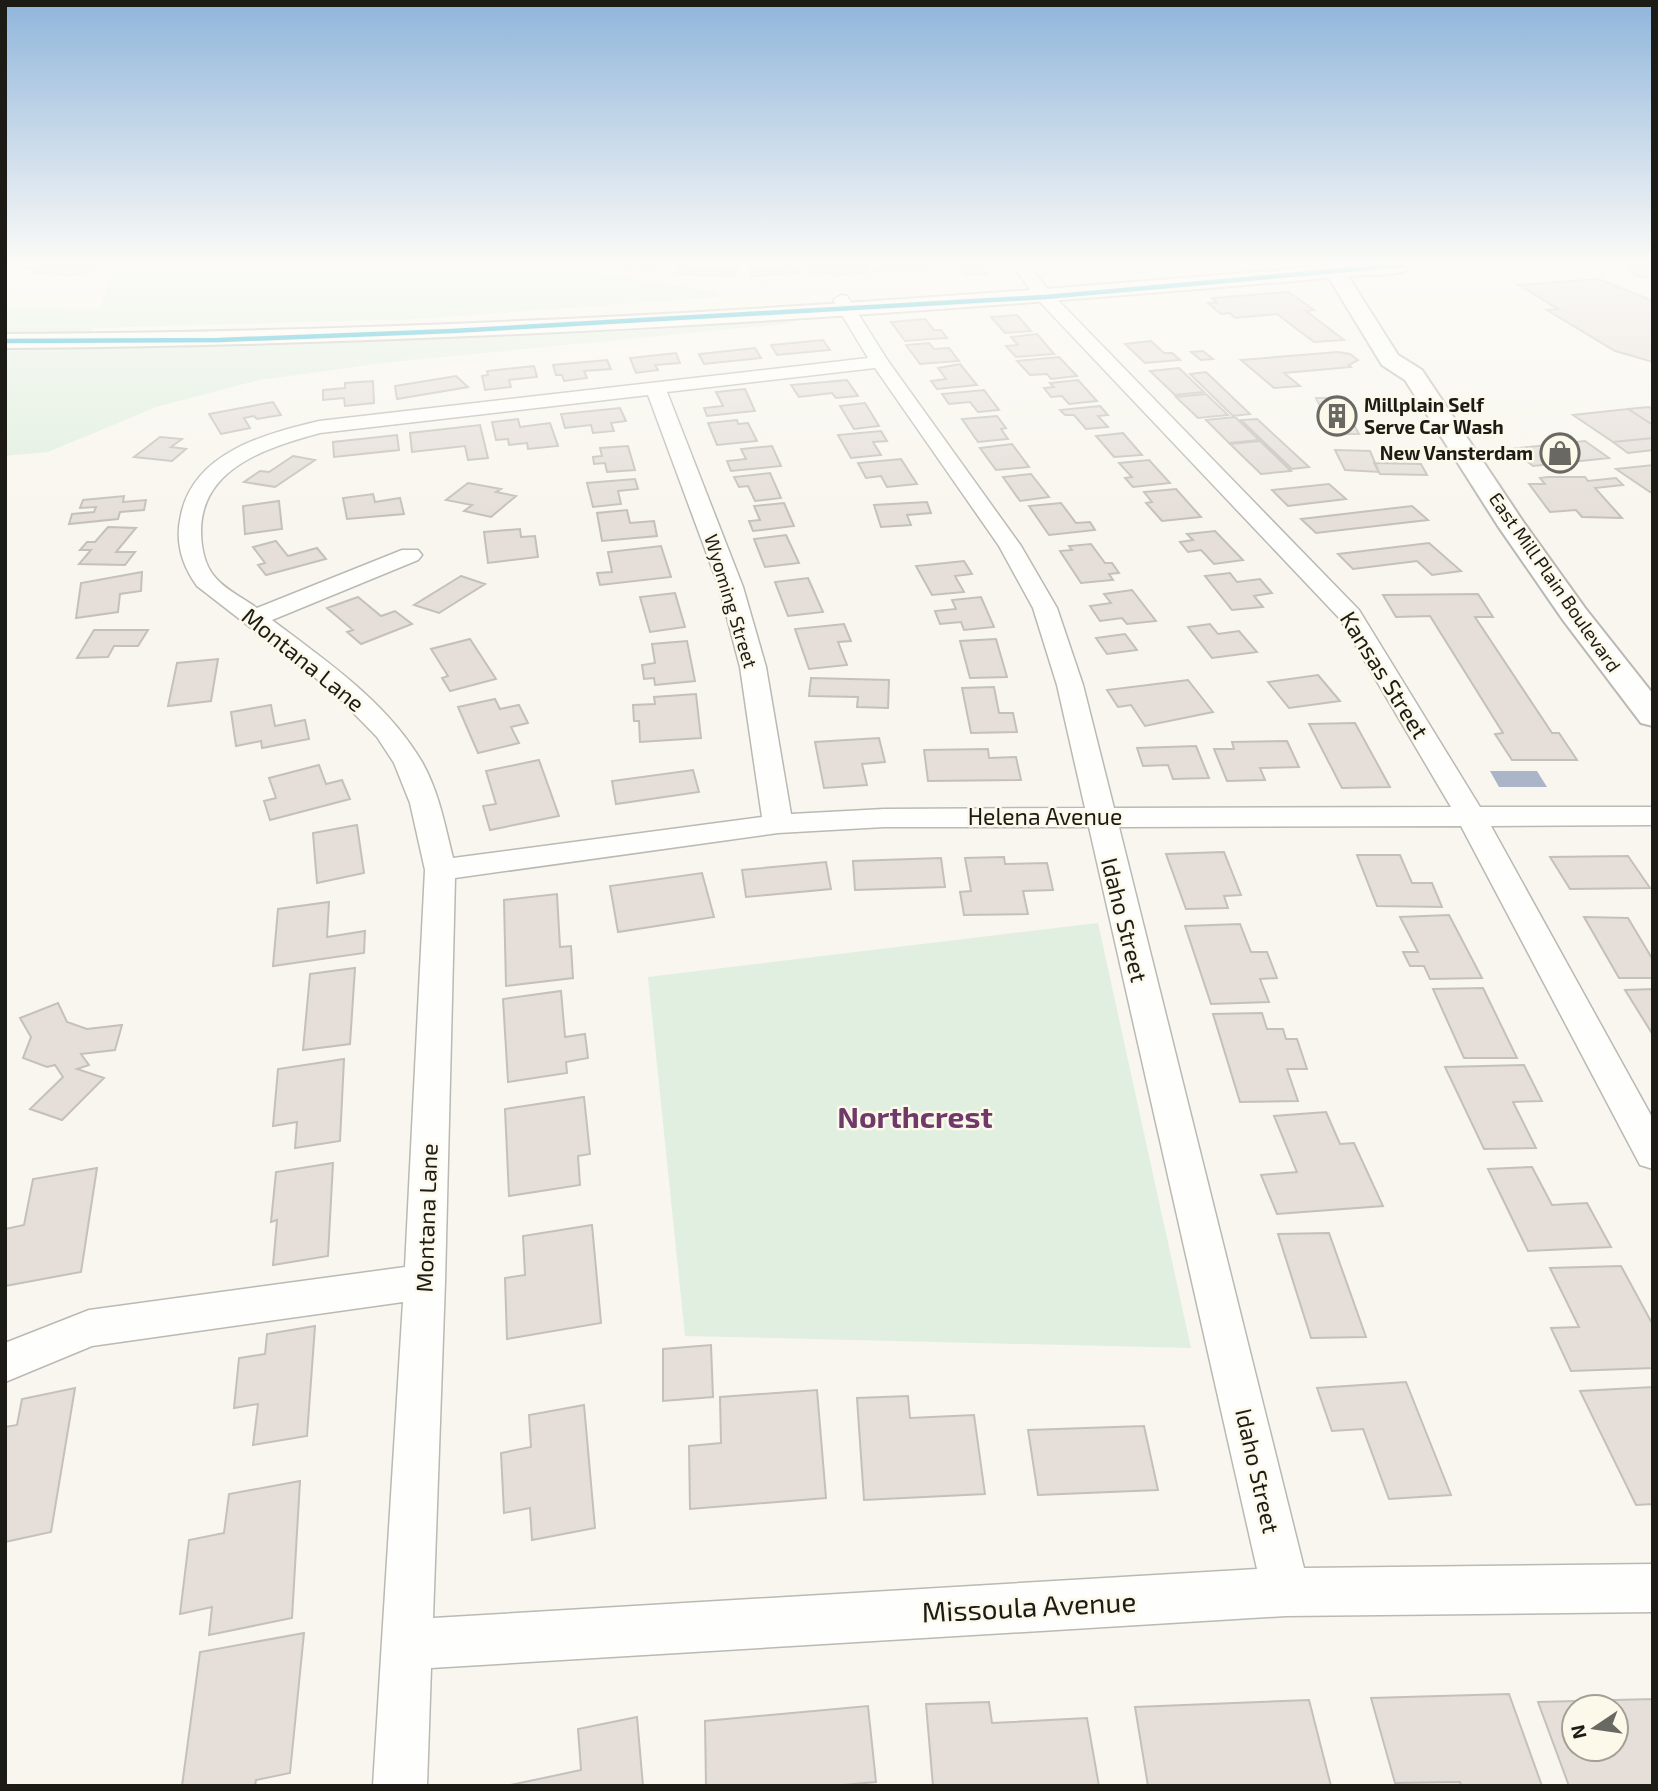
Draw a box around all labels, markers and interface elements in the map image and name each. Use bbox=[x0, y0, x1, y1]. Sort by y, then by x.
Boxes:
place label: Millplain Self Serve Car Wash bbox=[1364, 393, 1504, 438]
building icon: Millplain Self Serve Car Wash bbox=[1316, 395, 1358, 437]
shop icon: New Vansterdam bbox=[1539, 432, 1581, 474]
place label: New Vansterdam bbox=[1380, 441, 1533, 464]
street label: East Mill Plain Boulevard bbox=[1485, 488, 1626, 676]
street label: Wyoming Street bbox=[700, 531, 763, 671]
street label: Montana Lane bbox=[237, 601, 370, 717]
street label: Kansas Street bbox=[1335, 606, 1435, 743]
street label: Helena Avenue bbox=[968, 802, 1122, 830]
street label: Idaho Street bbox=[1096, 855, 1154, 985]
district label: Northcrest bbox=[837, 1098, 993, 1134]
street label: Montana Lane bbox=[409, 1143, 443, 1293]
street label: Idaho Street bbox=[1230, 1406, 1286, 1536]
street label: Missoula Avenue bbox=[921, 1583, 1137, 1629]
north arrow bbox=[1560, 1693, 1630, 1763]
text: N bbox=[1565, 1723, 1591, 1741]

